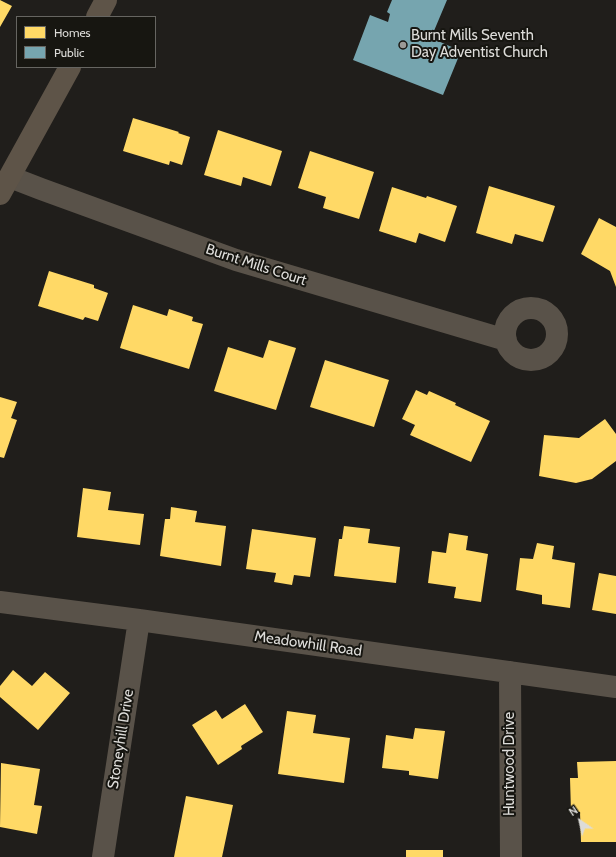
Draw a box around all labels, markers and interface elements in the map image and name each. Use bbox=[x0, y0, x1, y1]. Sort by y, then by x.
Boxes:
legend bbox=[16, 16, 156, 68]
text: Homes bbox=[54, 25, 91, 40]
place label: Burnt Mills Seventh Day Adventist Church bbox=[411, 27, 548, 62]
marker: Burnt Mills Seventh Day Adventist Church bbox=[398, 40, 408, 50]
text: Public bbox=[54, 45, 85, 60]
street label: Burnt Mills Court bbox=[203, 240, 309, 290]
street label: Meadowhill Road bbox=[253, 628, 363, 660]
street label: Stoneyhill Drive bbox=[104, 688, 138, 790]
street label: Huntwood Drive bbox=[501, 712, 519, 816]
north arrow bbox=[560, 801, 600, 841]
text: N bbox=[566, 803, 580, 819]

